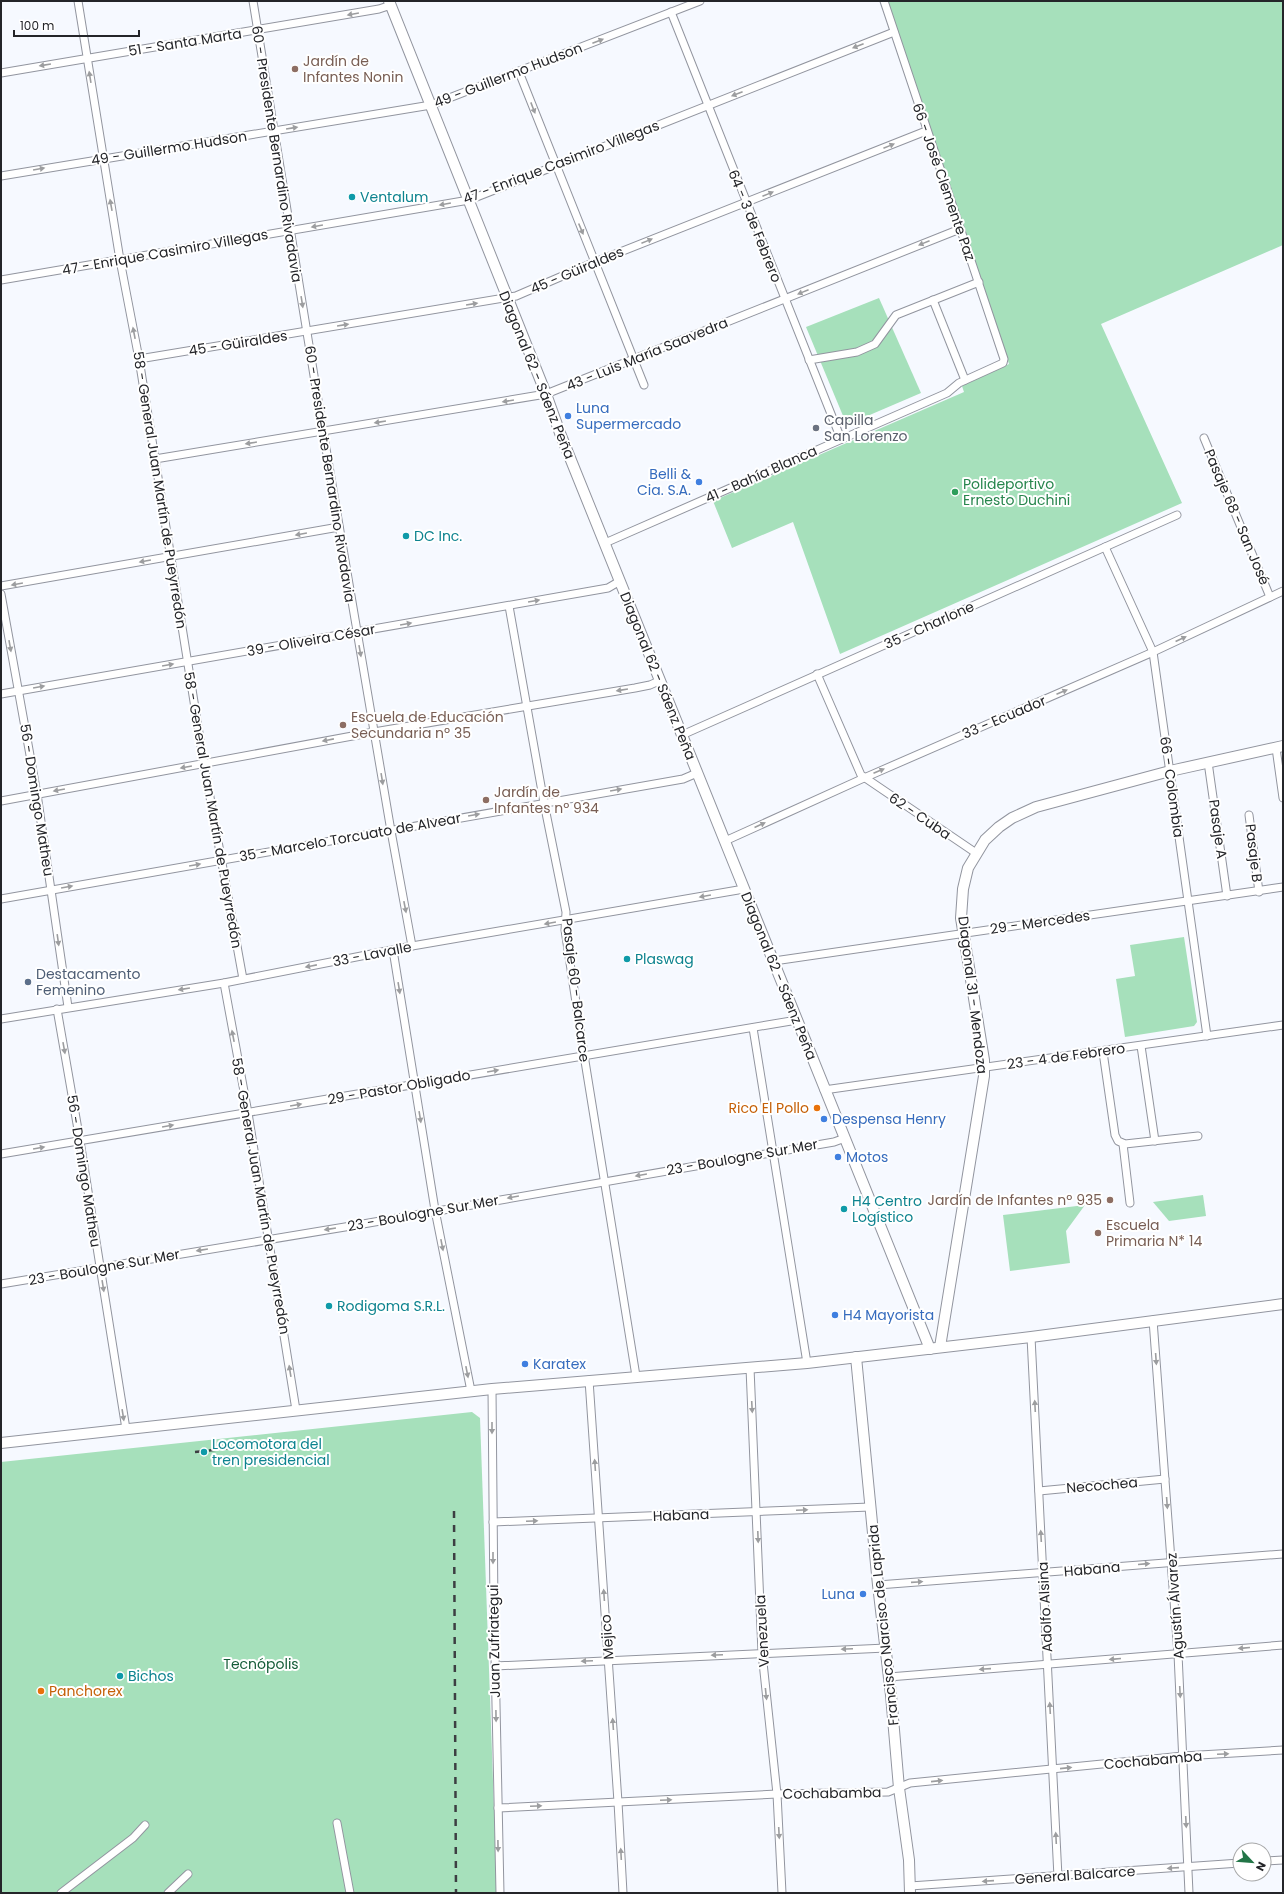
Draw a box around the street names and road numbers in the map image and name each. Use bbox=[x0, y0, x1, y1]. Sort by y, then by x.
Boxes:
street label: 51 - Santa Marta bbox=[127, 23, 243, 61]
street label: 60 - Presidente Bernardino Rivadavia bbox=[247, 24, 307, 284]
street label: 49 - Guillermo Hudson bbox=[431, 37, 585, 113]
street label: 66 - José Clemente Paz bbox=[908, 100, 980, 264]
street label: 47 - Enrique Casimiro Villegas bbox=[460, 115, 662, 209]
street label: 49 - Guillermo Hudson bbox=[90, 126, 248, 170]
street label: 64 - 3 de Febrero bbox=[723, 167, 787, 285]
street label: 47 - Enrique Casimiro Villegas bbox=[60, 224, 270, 280]
street label: 45 - Güiraldes bbox=[527, 241, 627, 299]
street label: Diagonal 62 - Sáenz Peña bbox=[494, 288, 580, 462]
street label: 43 - Luis María Saavedra bbox=[563, 312, 731, 396]
street label: 45 - Güiraldes bbox=[187, 325, 289, 361]
street label: 60 - Presidente Bernardino Rivadavia bbox=[300, 344, 360, 604]
street label: 58 - General Juan Martín de Pueyrredón bbox=[128, 350, 192, 630]
street label: 41 - Bahía Blanca bbox=[702, 440, 820, 508]
street label: Pasaje 68 - San José bbox=[1199, 446, 1275, 588]
street label: Diagonal 62 - Sáenz Peña bbox=[615, 589, 701, 763]
street label: 35 - Charlone bbox=[881, 596, 978, 654]
street label: 39 - Oliveira César bbox=[245, 619, 377, 661]
street label: 58 - General Juan Martín de Pueyrredón bbox=[179, 670, 247, 950]
street label: 33 - Ecuador bbox=[959, 690, 1049, 744]
street label: 56 - Domingo Matheu bbox=[15, 722, 59, 878]
street label: 66 - Colombia bbox=[1155, 735, 1189, 839]
street label: 62 - Cuba bbox=[885, 788, 955, 844]
street label: Pasaje A bbox=[1204, 798, 1232, 860]
street label: 35 - Marcelo Torcuato de Alvear bbox=[238, 808, 462, 866]
street label: Pasaje B bbox=[1240, 823, 1268, 883]
street label: Diagonal 62 - Sáenz Peña bbox=[736, 889, 822, 1063]
street label: 29 - Mercedes bbox=[989, 905, 1091, 939]
street label: Diagonal 31 - Mendoza bbox=[953, 915, 993, 1075]
street label: Pasaje 60 - Balcarce bbox=[557, 917, 595, 1063]
street label: 33 - Lavalle bbox=[331, 936, 414, 971]
street label: 23 - 4 de Febrero bbox=[1006, 1038, 1126, 1074]
street label: 58 - General Juan Martín de Pueyrredón bbox=[227, 1056, 295, 1336]
street label: 29 - Pastor Obligado bbox=[326, 1065, 472, 1109]
street label: 56 - Domingo Matheu bbox=[62, 1093, 106, 1249]
street label: 23 - Boulogne Sur Mer bbox=[665, 1134, 819, 1180]
street label: 23 - Boulogne Sur Mer bbox=[346, 1190, 500, 1236]
street label: 23 - Boulogne Sur Mer bbox=[27, 1244, 181, 1290]
street label: Necochea bbox=[1065, 1472, 1139, 1498]
street label: Habana bbox=[652, 1504, 710, 1526]
street label: Francisco Narciso de Laprida bbox=[862, 1523, 904, 1727]
street label: Agustín Álvarez bbox=[1161, 1552, 1189, 1660]
street label: Habana bbox=[1063, 1557, 1121, 1581]
street label: Adolfo Alsina bbox=[1033, 1561, 1057, 1653]
street label: Juan Zufriategui bbox=[483, 1584, 505, 1698]
street label: Venezuela bbox=[750, 1594, 774, 1668]
street label: Mejico bbox=[595, 1614, 619, 1660]
street label: Cochabamba bbox=[1103, 1746, 1203, 1774]
street label: Cochabamba bbox=[782, 1782, 882, 1804]
street label: General Balcarce bbox=[1014, 1861, 1136, 1889]

